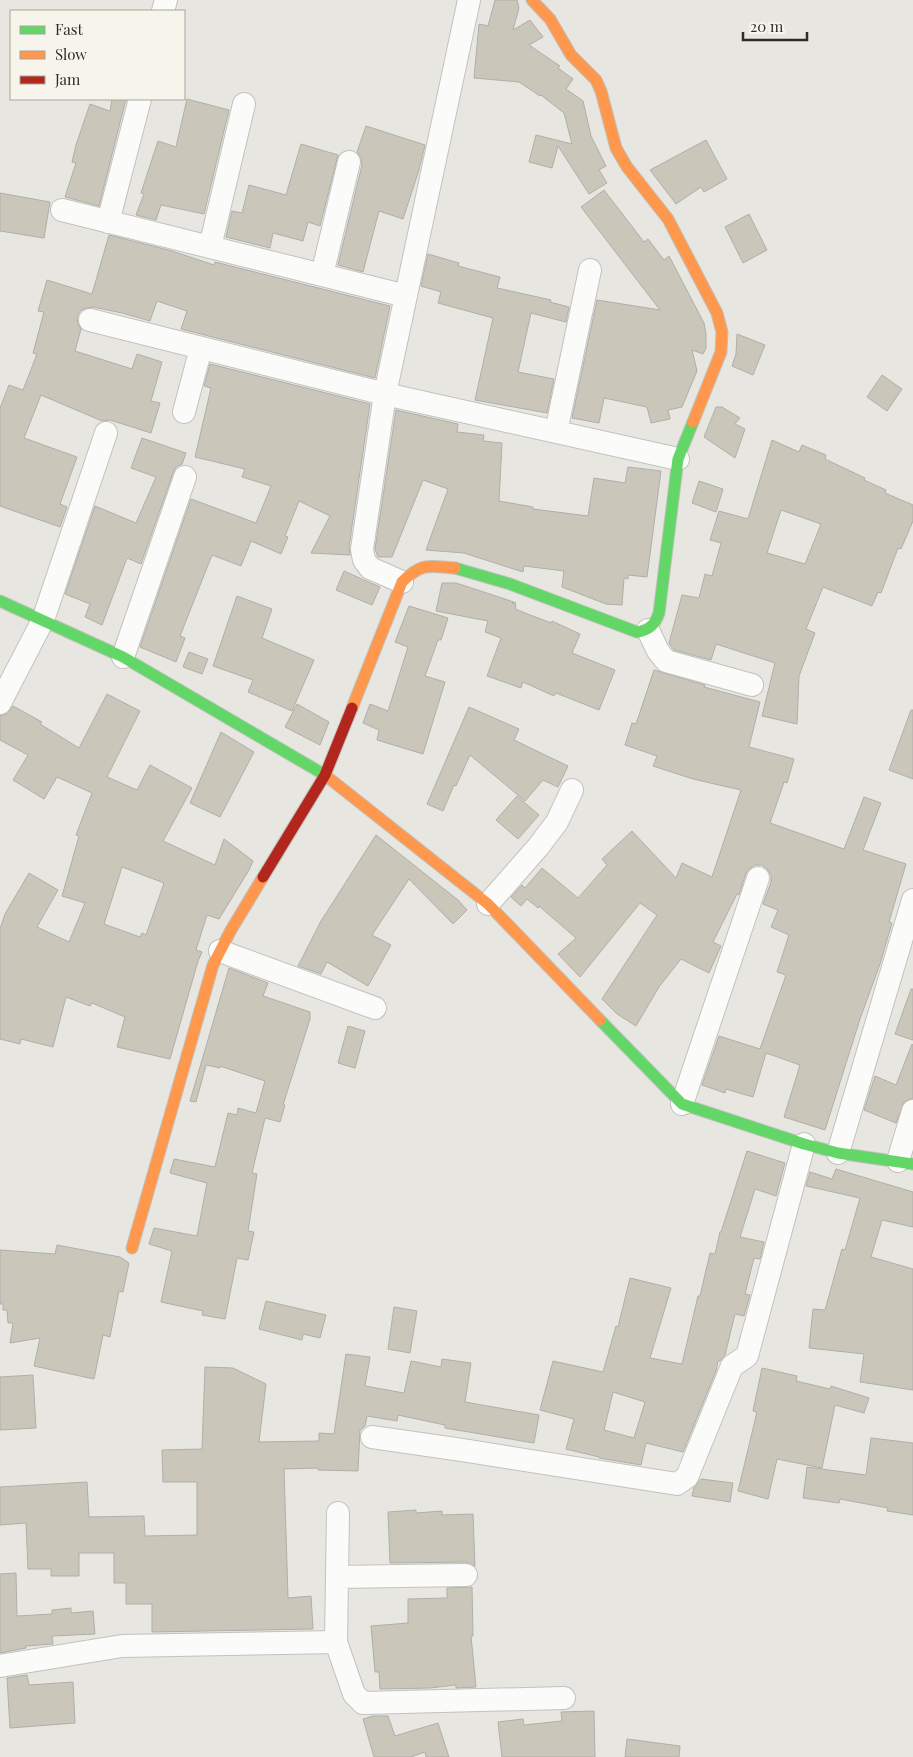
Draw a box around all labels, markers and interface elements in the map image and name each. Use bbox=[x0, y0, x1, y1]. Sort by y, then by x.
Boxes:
legend bbox=[10, 10, 185, 100]
scale bar bbox=[743, 10, 807, 42]
text: 20 m bbox=[750, 16, 784, 36]
text: Fast bbox=[55, 19, 84, 39]
text: Slow bbox=[55, 44, 87, 64]
text: Jam bbox=[54, 69, 81, 89]

